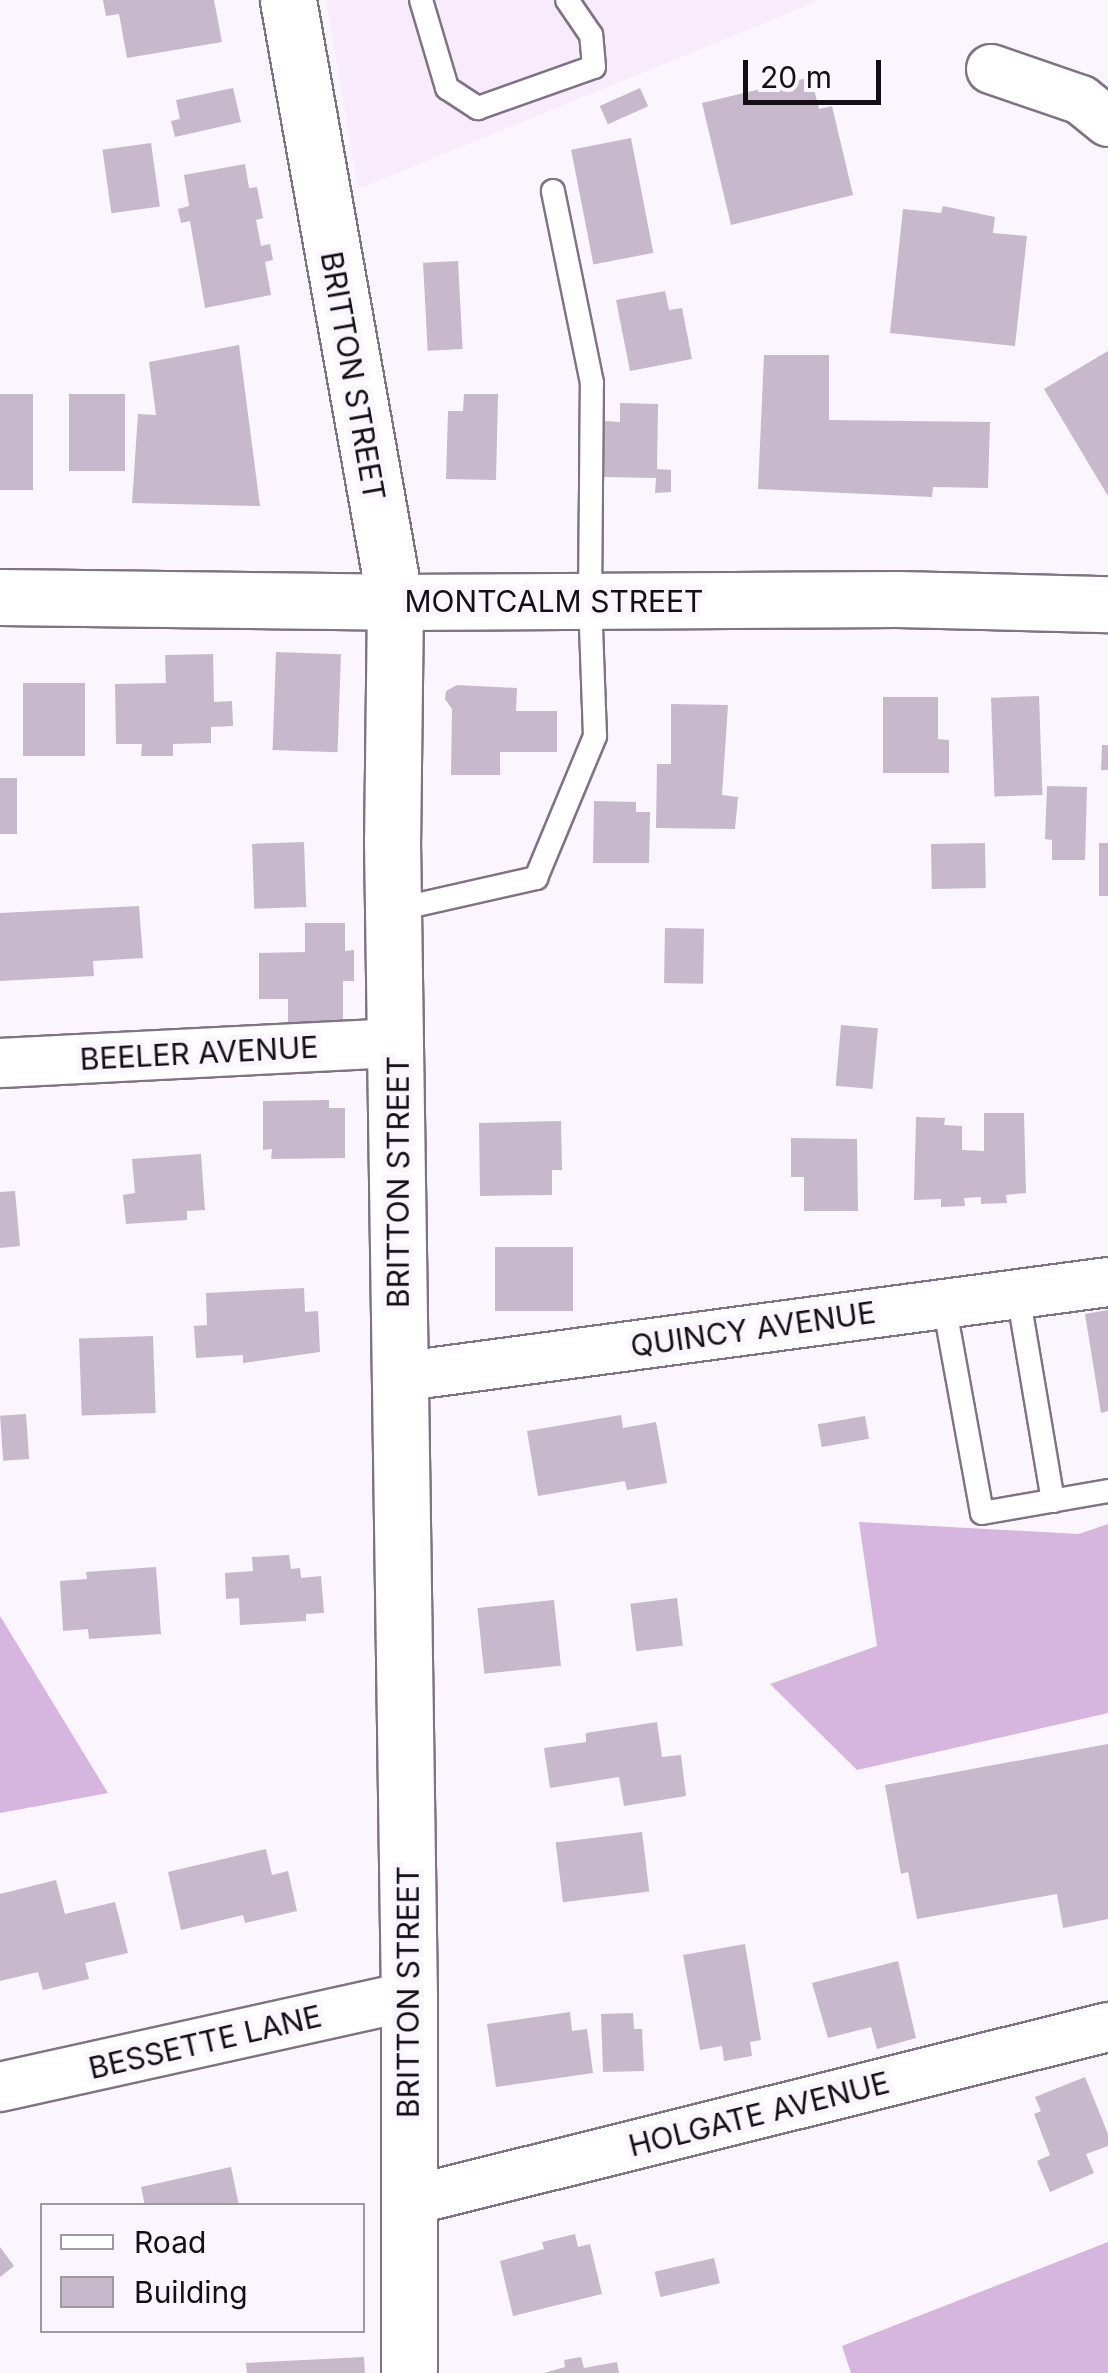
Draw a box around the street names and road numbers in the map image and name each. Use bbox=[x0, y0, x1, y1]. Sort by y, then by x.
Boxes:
street label: BRITTON STREET bbox=[313, 249, 393, 503]
street label: MONTCALM STREET bbox=[405, 583, 703, 619]
street label: BEELER AVENUE bbox=[79, 1029, 319, 1077]
street label: BRITTON STREET bbox=[380, 1056, 416, 1308]
street label: QUINCY AVENUE bbox=[628, 1294, 878, 1364]
street label: BRITTON STREET bbox=[390, 1866, 426, 2118]
street label: BESSETTE LANE bbox=[85, 1998, 325, 2086]
street label: HOLGATE AVENUE bbox=[625, 2064, 893, 2164]

